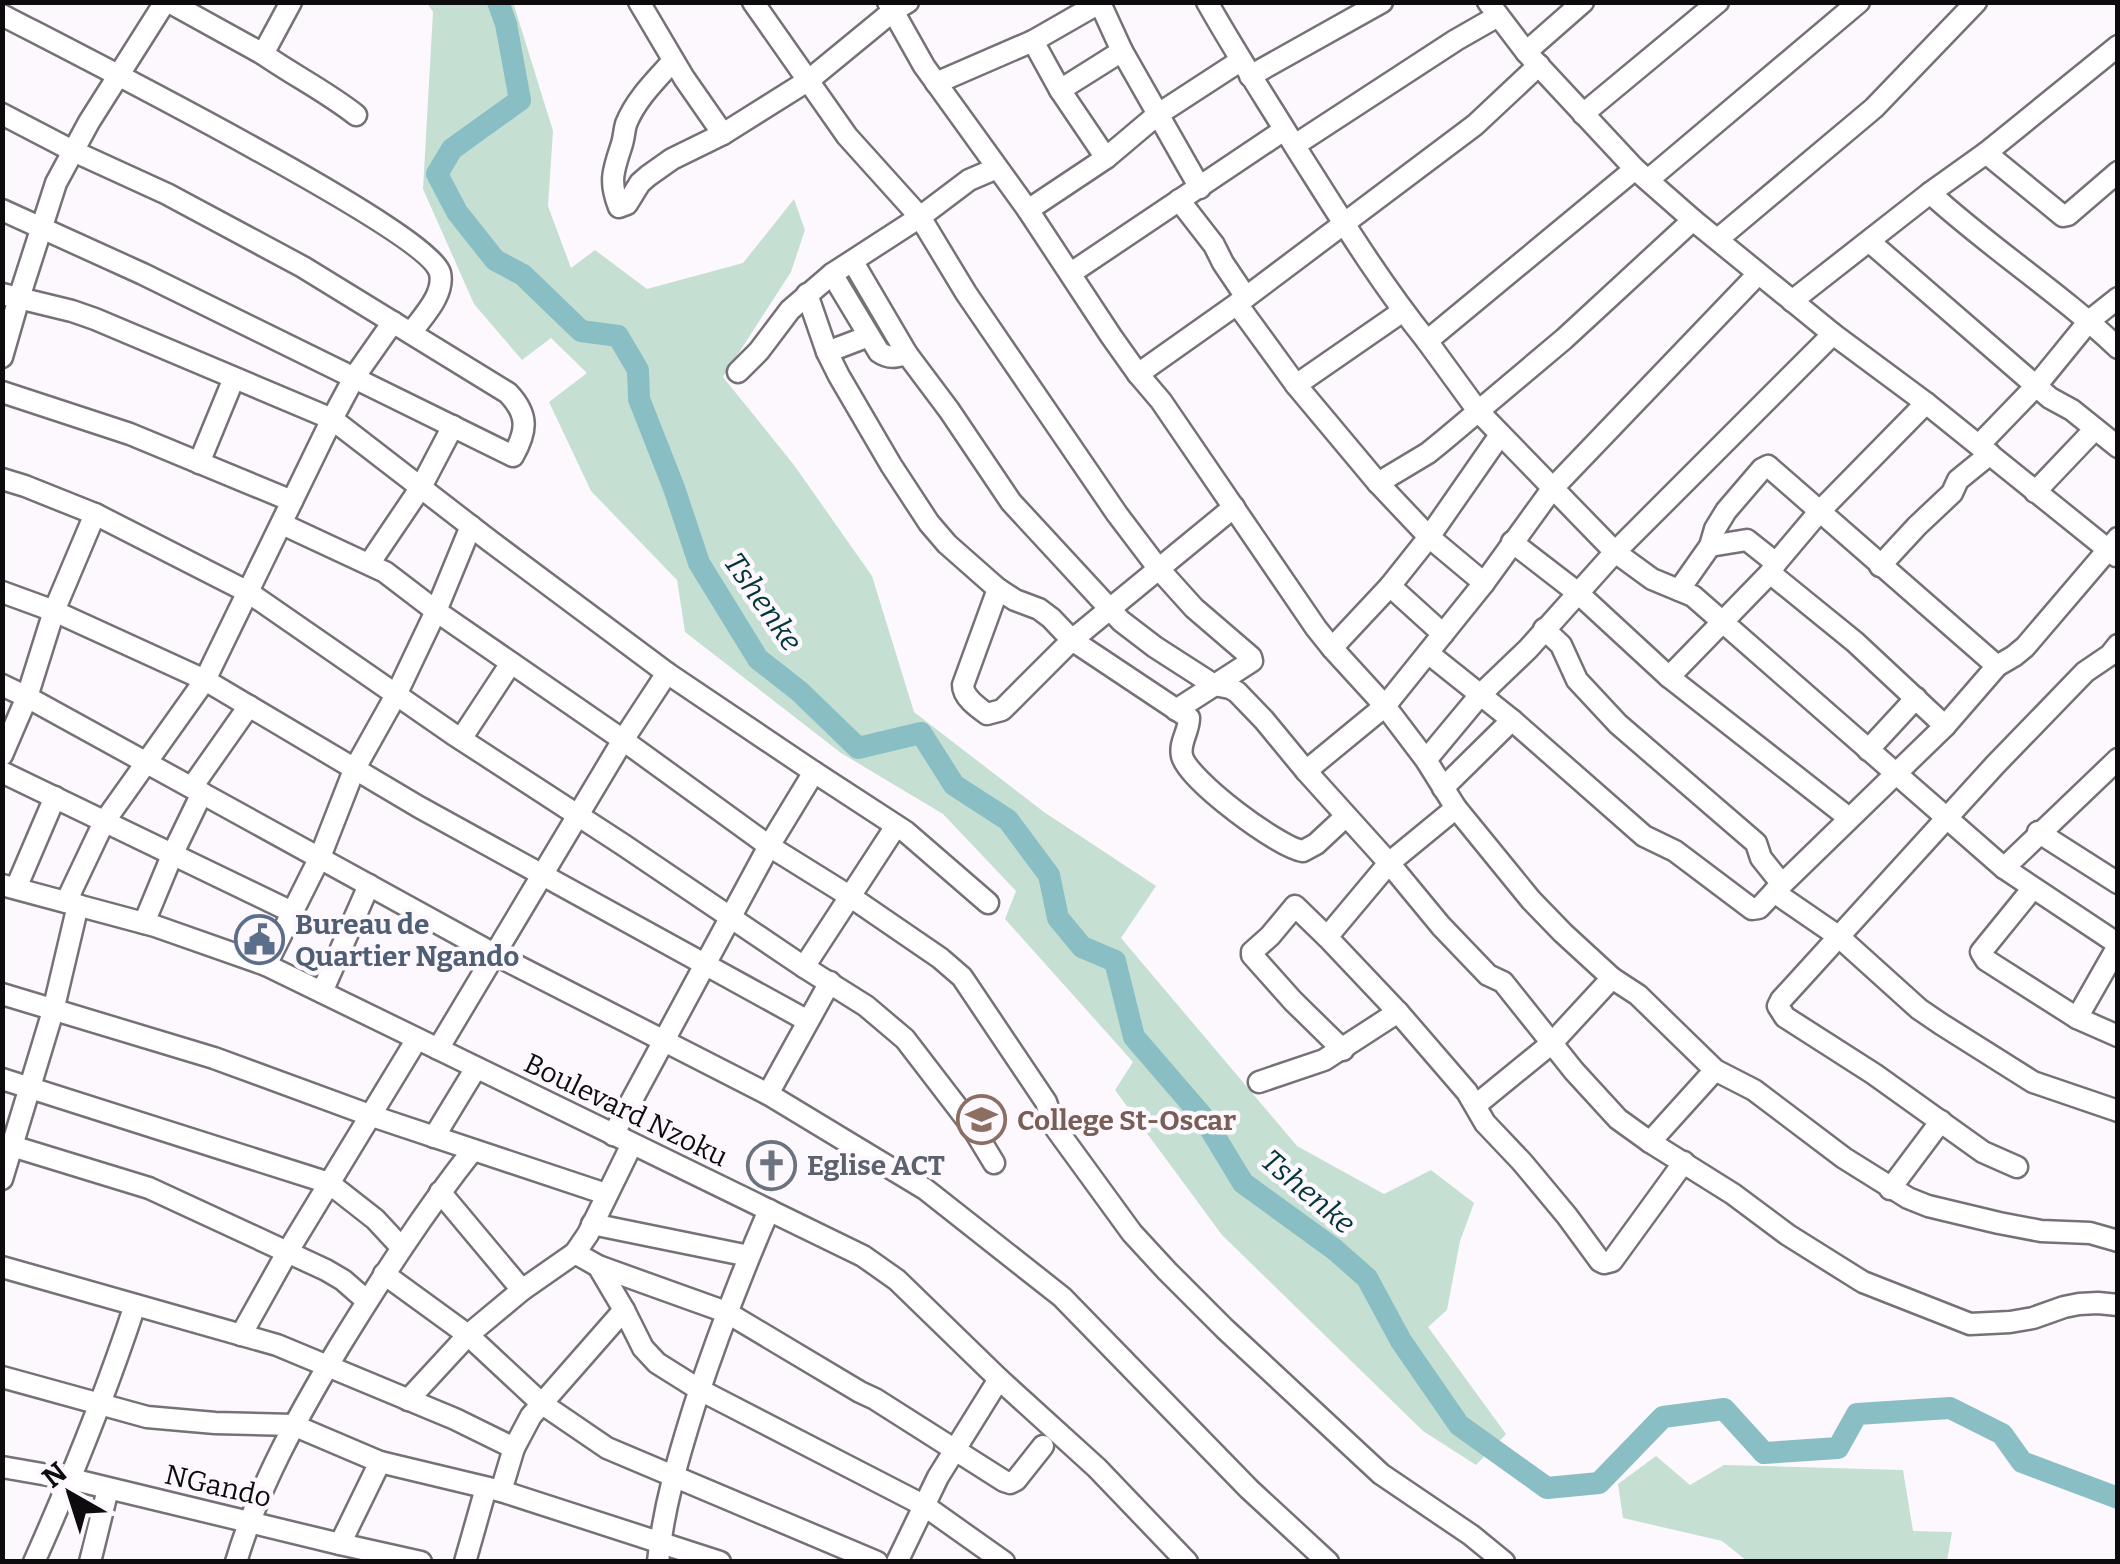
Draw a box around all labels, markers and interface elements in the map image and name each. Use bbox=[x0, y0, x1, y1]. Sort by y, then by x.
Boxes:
water label: Tshenke bbox=[716, 546, 810, 658]
place label: Bureau de Quartier Ngando bbox=[295, 908, 519, 973]
public building icon: Bureau de Quartier Ngando bbox=[234, 914, 286, 966]
street label: Boulevard Nzoku bbox=[519, 1046, 733, 1174]
school or university icon: College St-Oscar bbox=[956, 1094, 1008, 1146]
place label: College St-Oscar bbox=[1017, 1104, 1236, 1137]
church icon: Eglise ACT bbox=[746, 1139, 798, 1191]
water label: Tshenke bbox=[1254, 1142, 1362, 1242]
place label: Eglise ACT bbox=[807, 1149, 945, 1182]
north arrow bbox=[20, 1444, 120, 1544]
text: N bbox=[36, 1455, 73, 1495]
street label: NGando bbox=[162, 1458, 274, 1514]

